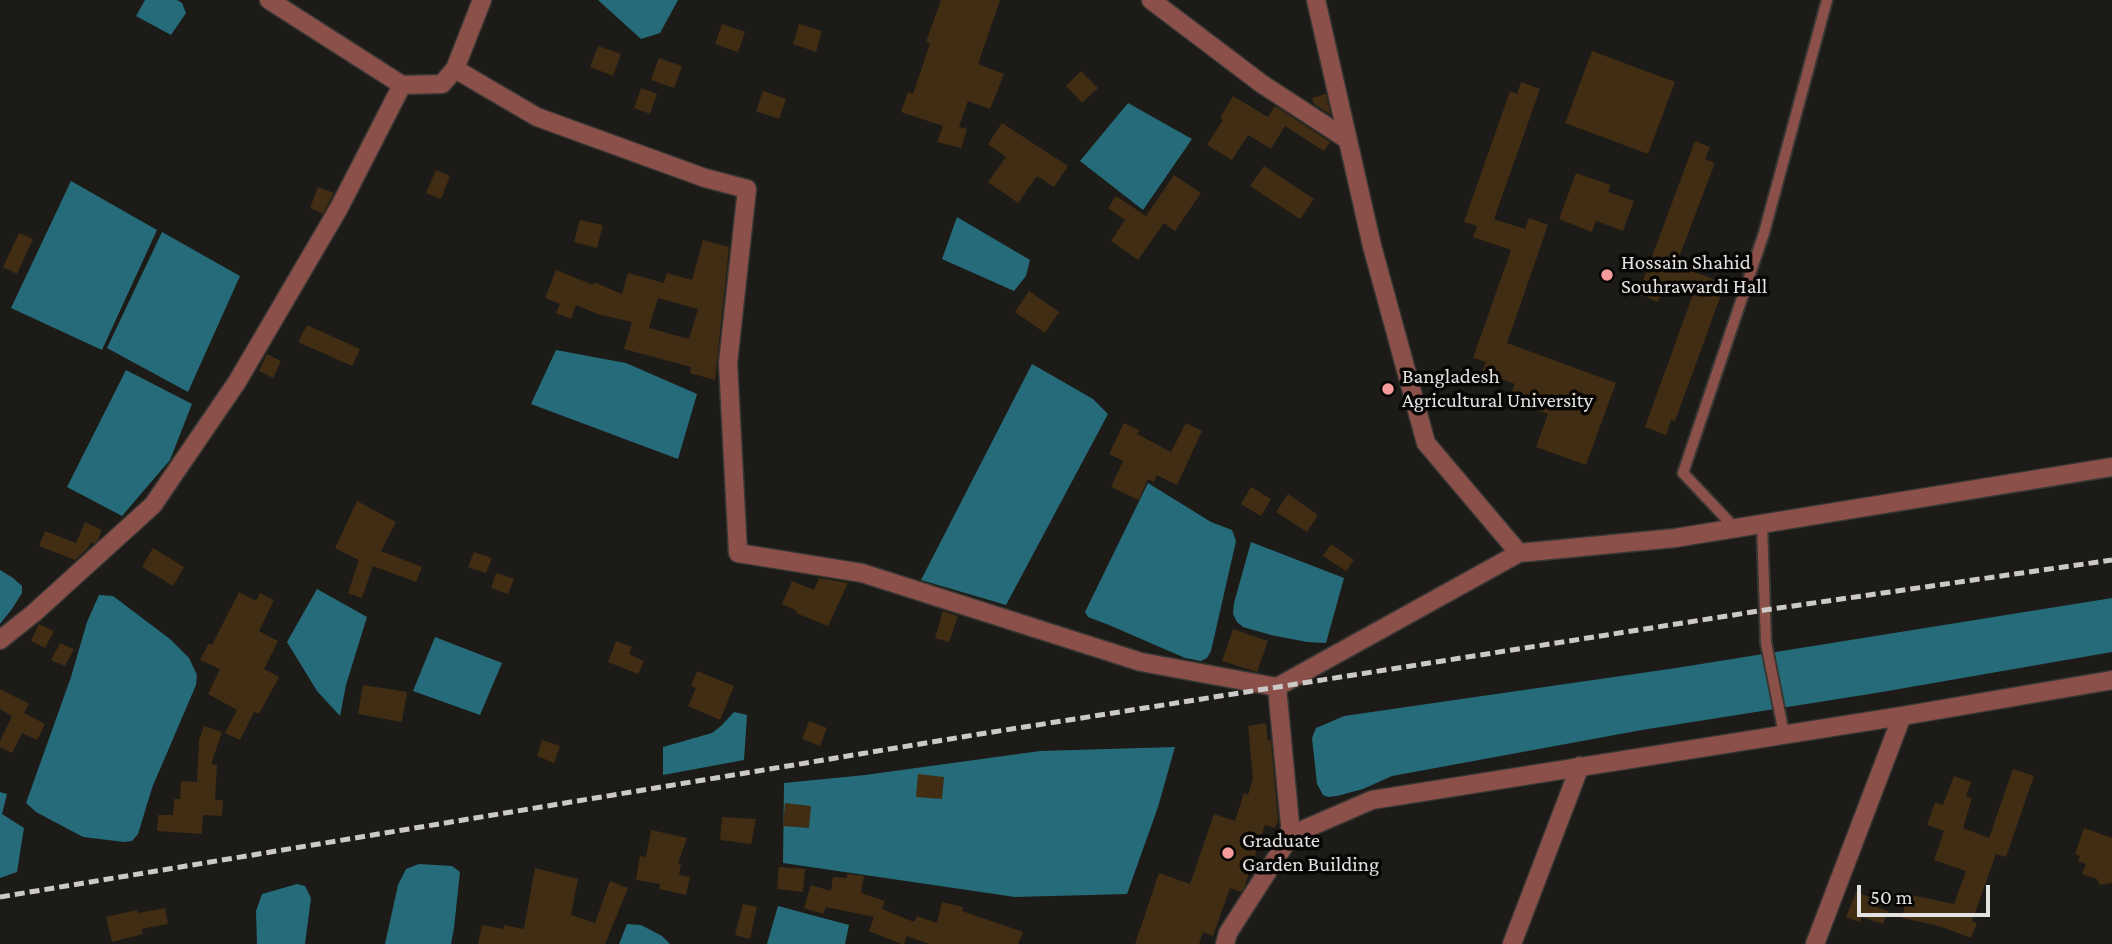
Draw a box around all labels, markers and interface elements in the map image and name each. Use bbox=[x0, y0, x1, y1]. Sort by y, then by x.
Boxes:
place label: Hossain Shahid Souhrawardi Hall bbox=[1621, 250, 1767, 300]
marker: Hossain Shahid Souhrawardi Hall bbox=[1599, 267, 1615, 283]
place label: Bangladesh Agricultural University bbox=[1402, 364, 1593, 414]
marker: Bangladesh Agricultural University bbox=[1380, 381, 1396, 397]
place label: Graduate Garden Building bbox=[1242, 828, 1379, 878]
marker: Graduate Garden Building bbox=[1220, 845, 1236, 861]
scale bar bbox=[1860, 870, 1993, 914]
text: 50 m bbox=[1870, 885, 1913, 909]

